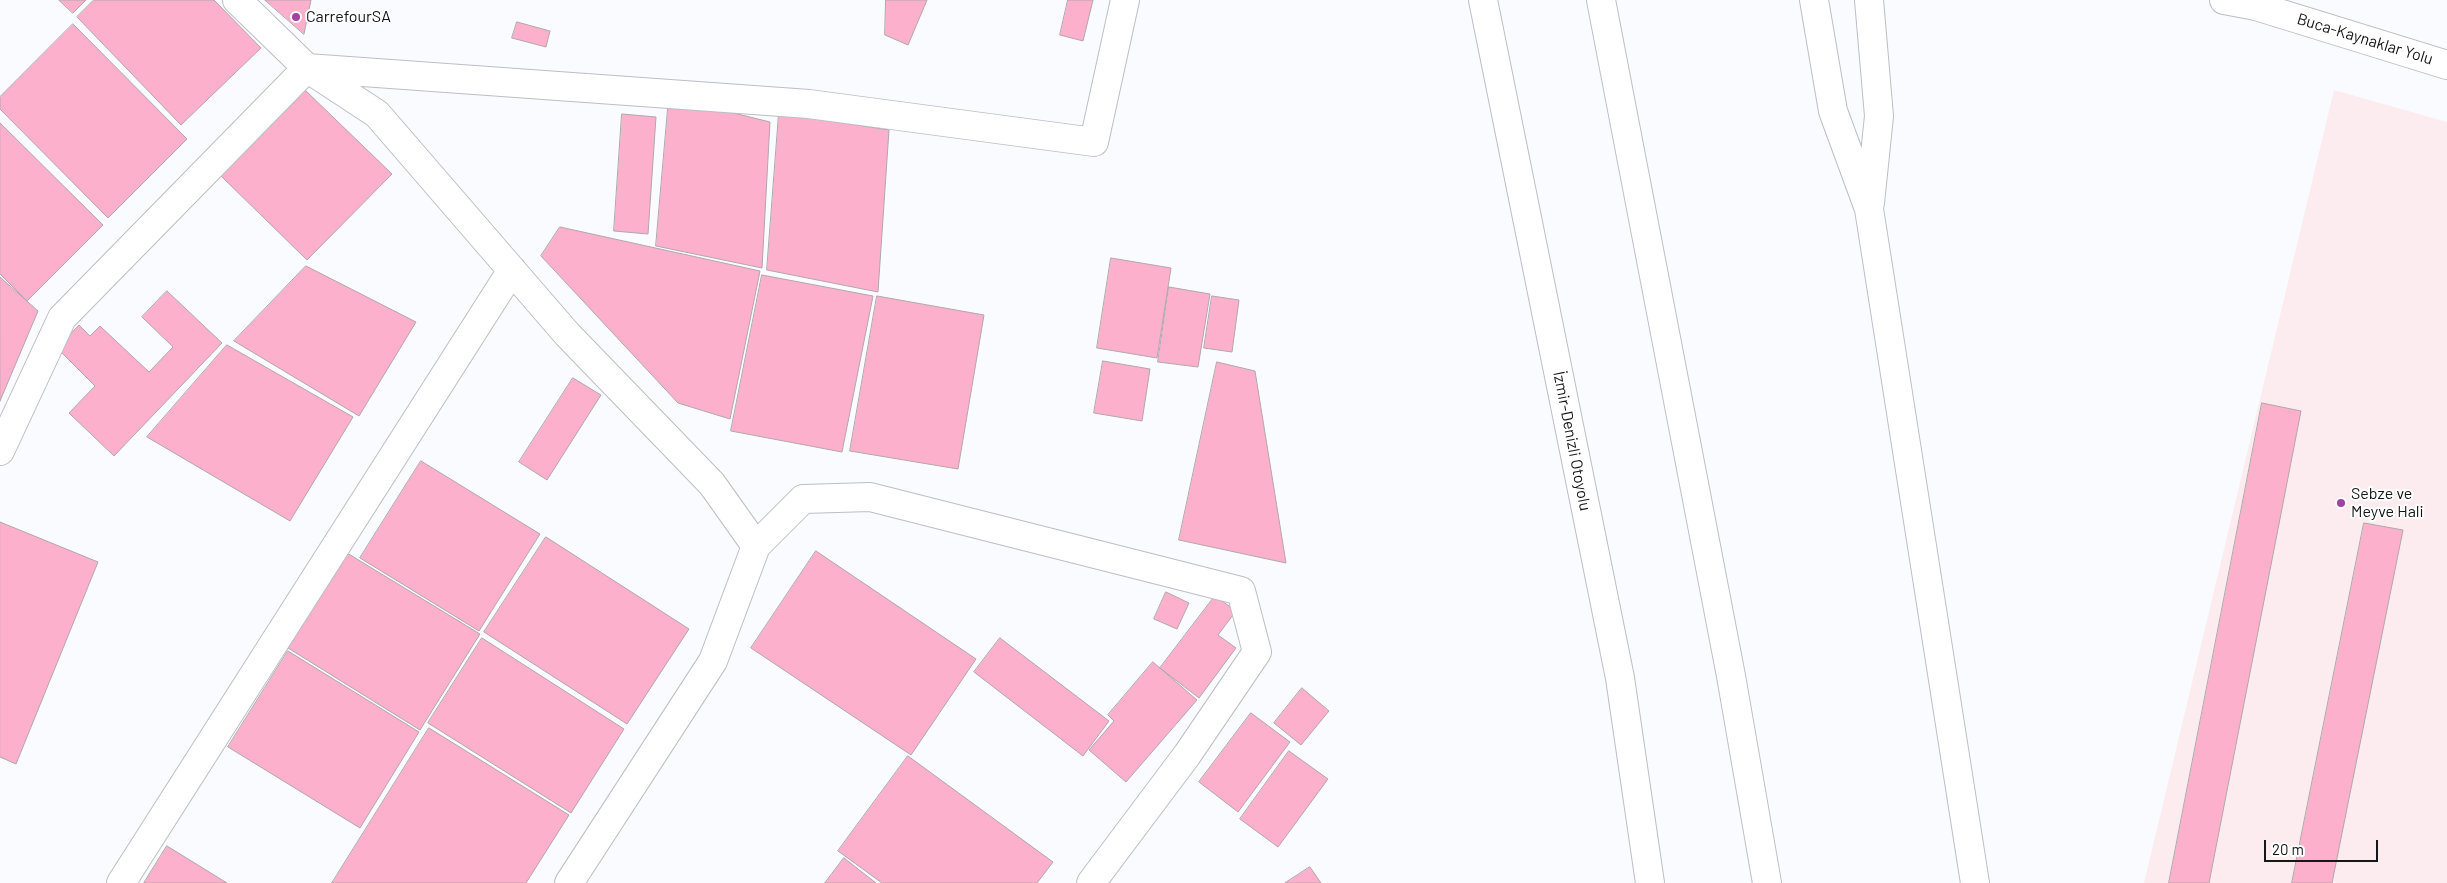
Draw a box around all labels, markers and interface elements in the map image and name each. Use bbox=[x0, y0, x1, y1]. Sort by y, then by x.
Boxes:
place label: CarrefourSA bbox=[306, 7, 391, 27]
street label: Buca-Kaynaklar Yolu bbox=[2295, 9, 2435, 69]
marker: CarrefourSA bbox=[290, 11, 302, 23]
street label: İzmir-Denizli Otoyolu bbox=[1549, 370, 1595, 512]
place label: Sebze ve Meyve Hali bbox=[2351, 484, 2424, 522]
marker: Sebze ve Meyve Hali bbox=[2335, 497, 2347, 509]
scale bar bbox=[2267, 830, 2381, 862]
text: 20 m bbox=[2272, 840, 2304, 858]

